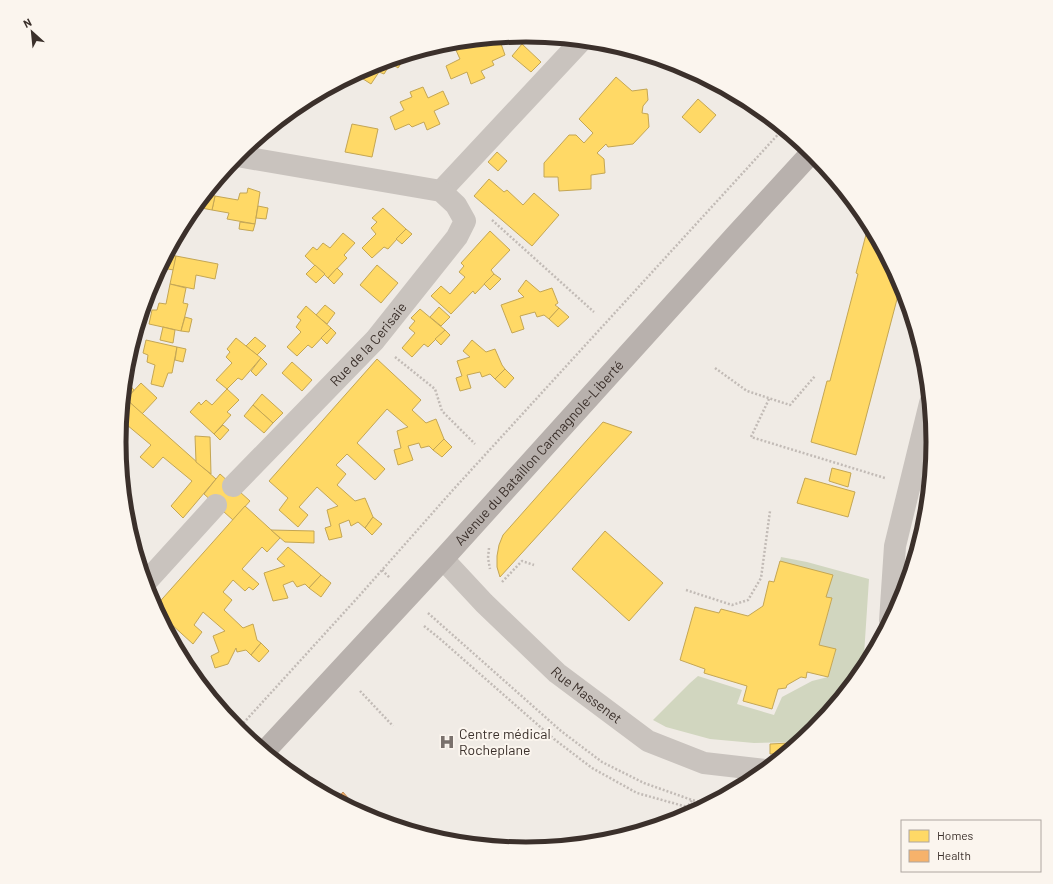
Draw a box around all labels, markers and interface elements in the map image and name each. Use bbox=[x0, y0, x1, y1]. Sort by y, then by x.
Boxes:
north arrow bbox=[12, 12, 52, 52]
text: N bbox=[21, 15, 33, 30]
street label: Rue de la Cerisaie bbox=[326, 298, 410, 389]
street label: Avenue du Bataillon Carmagnole-Liberté bbox=[451, 356, 627, 549]
street label: Rue Massenet bbox=[548, 663, 626, 727]
place label: Centre médical Rocheplane bbox=[459, 725, 551, 758]
hospital icon: Centre médical Rocheplane bbox=[438, 733, 456, 751]
legend bbox=[901, 820, 1041, 872]
text: Homes bbox=[937, 828, 974, 842]
text: Health bbox=[937, 848, 971, 862]

